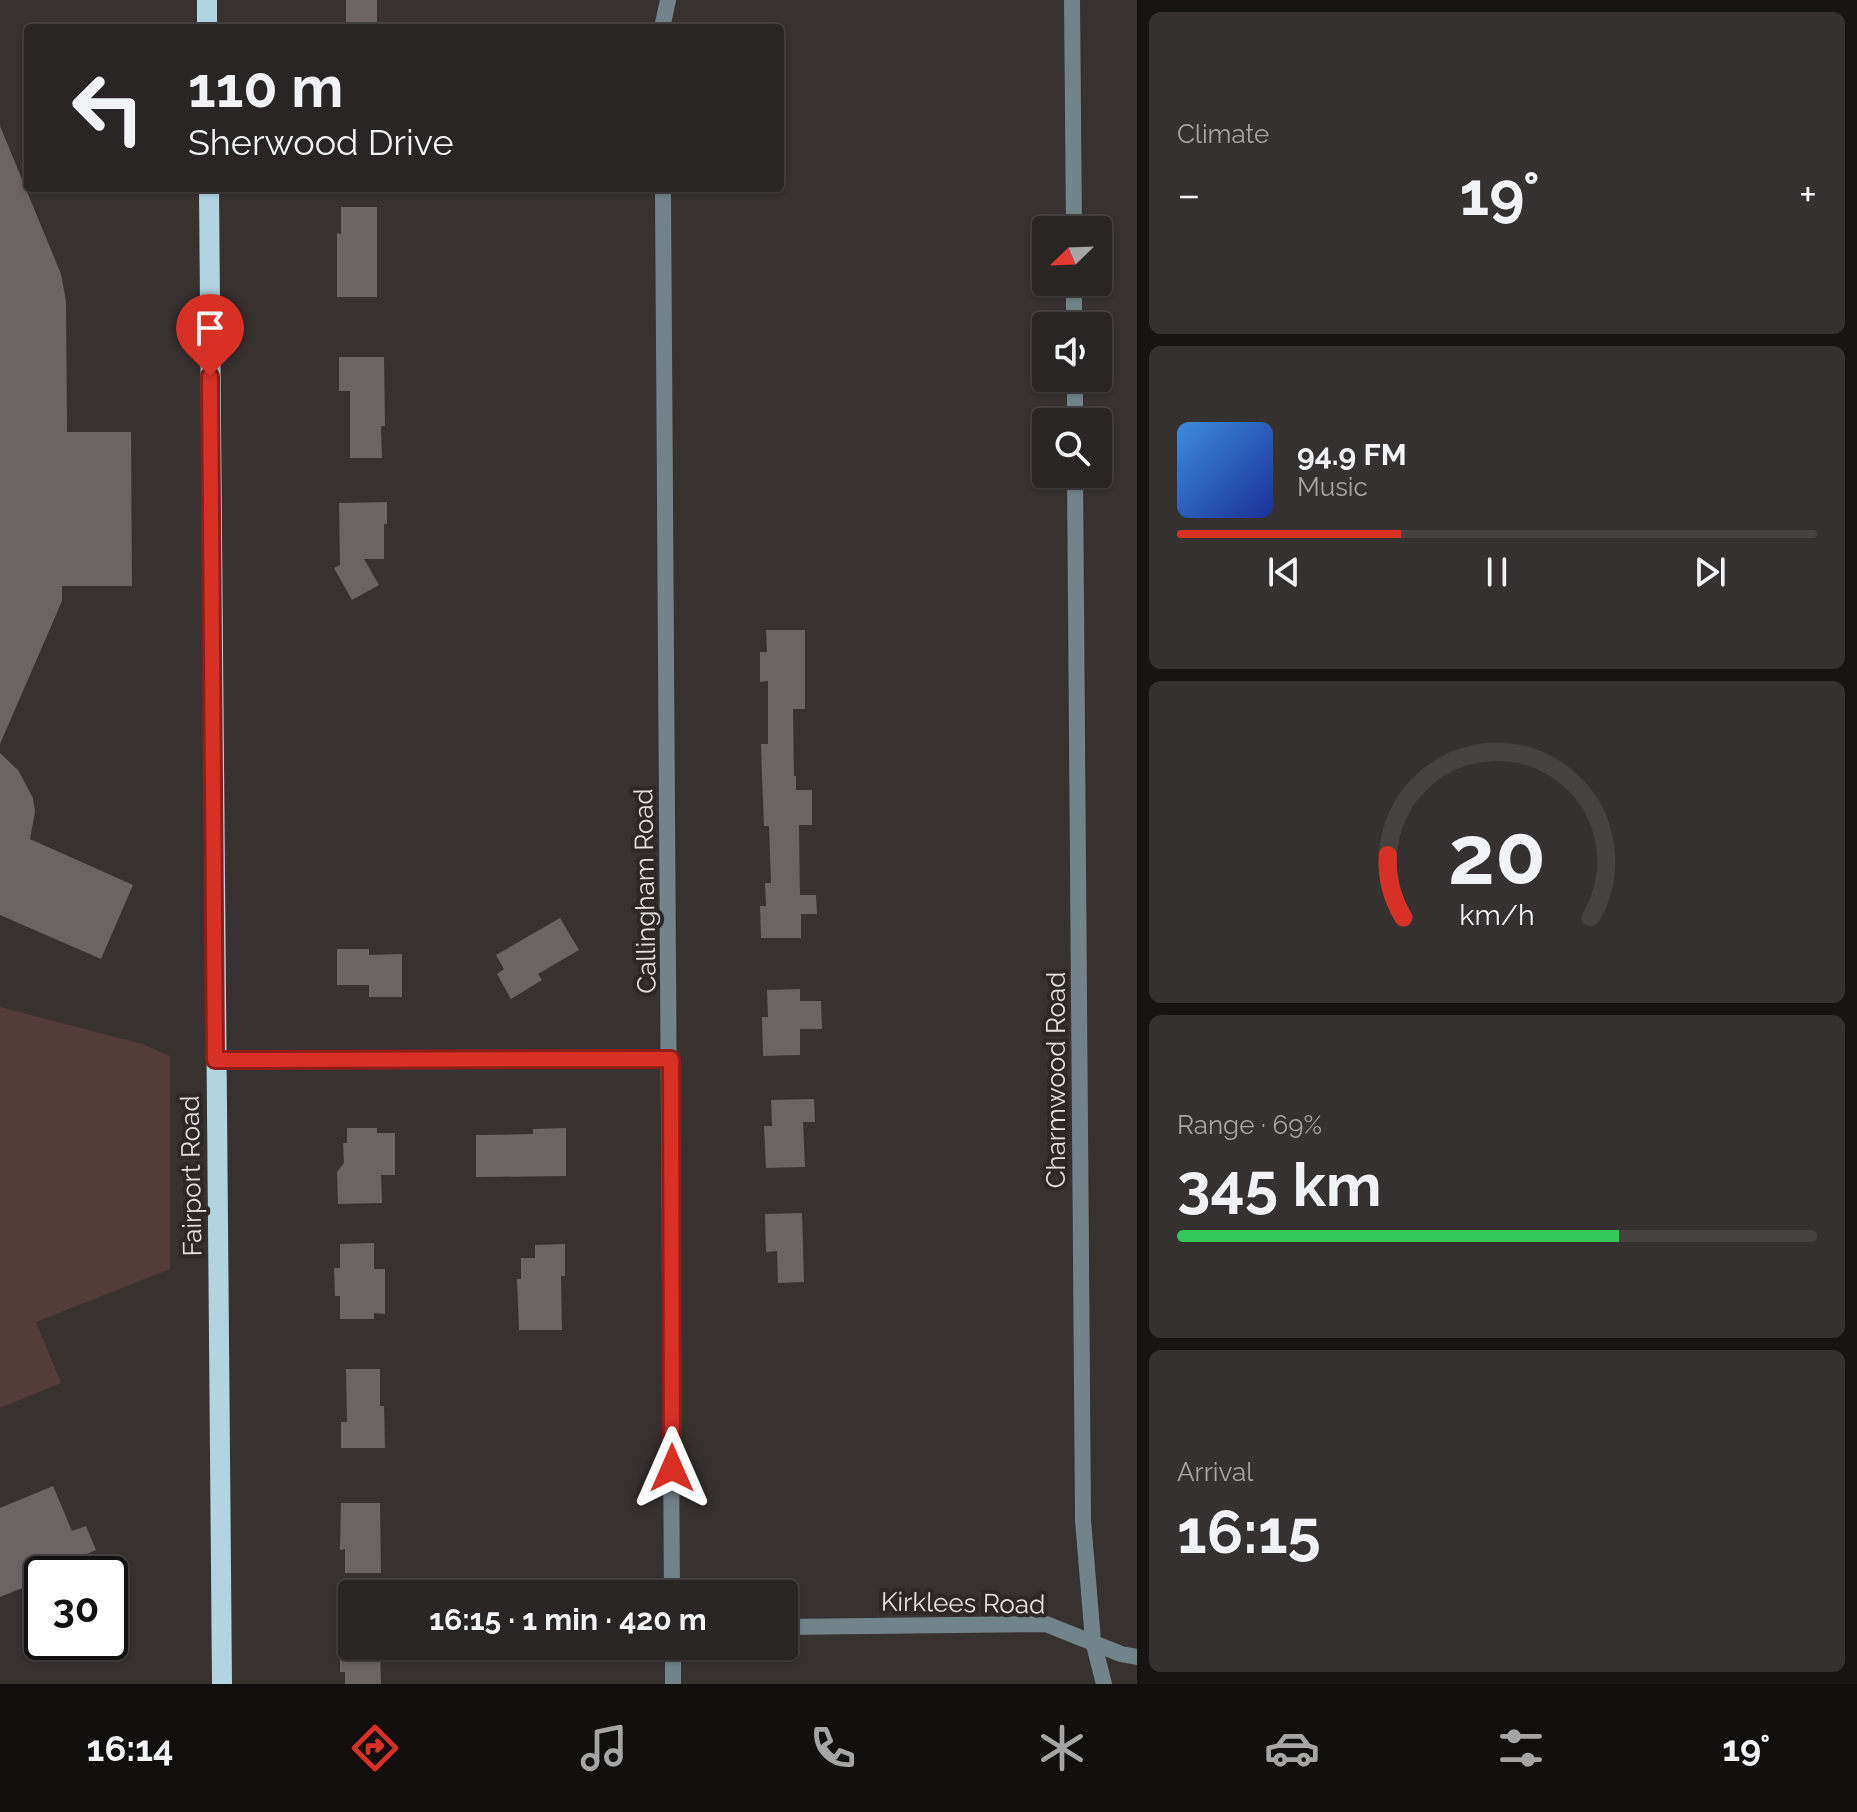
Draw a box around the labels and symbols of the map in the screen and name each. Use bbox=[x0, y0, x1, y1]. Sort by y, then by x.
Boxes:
north arrow bbox=[1032, 216, 1112, 296]
pin bbox=[176, 294, 244, 376]
street label: Callingham Road bbox=[628, 788, 662, 994]
street label: Charmwood Road bbox=[1041, 972, 1071, 1188]
street label: Fairport Road bbox=[175, 1095, 207, 1257]
position arrow bbox=[630, 1426, 714, 1510]
speed limit sign: 30 bbox=[24, 1556, 128, 1660]
street label: Kirklees Road bbox=[881, 1587, 1045, 1619]

